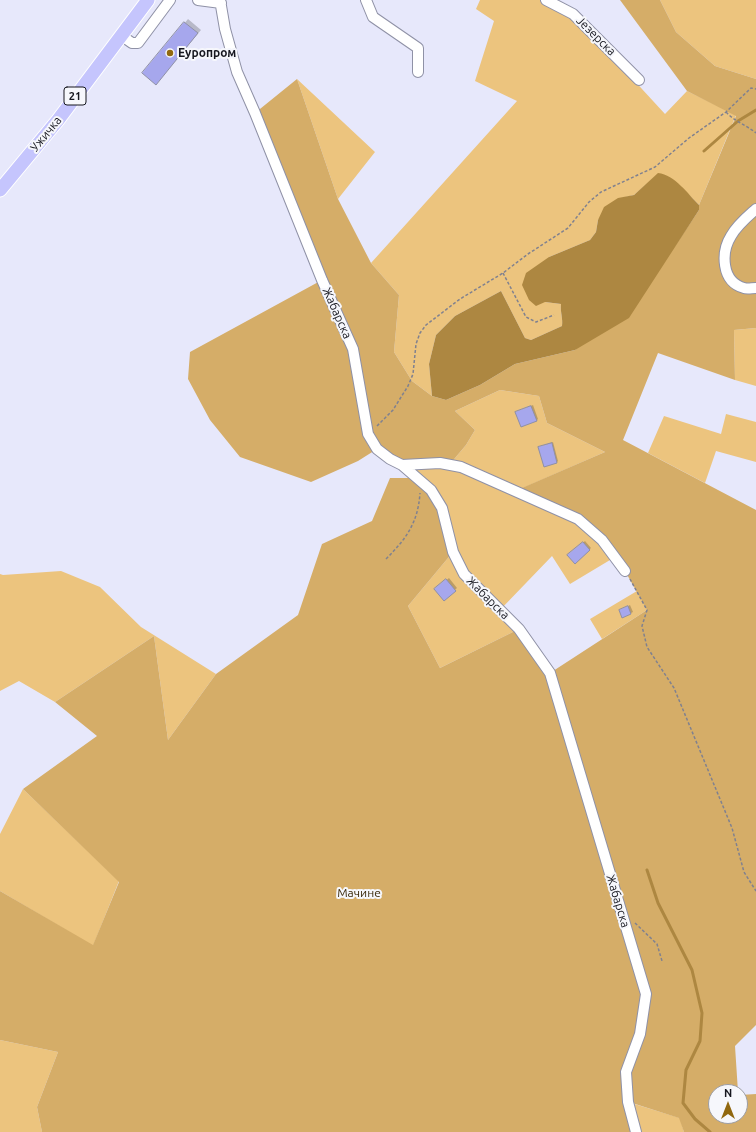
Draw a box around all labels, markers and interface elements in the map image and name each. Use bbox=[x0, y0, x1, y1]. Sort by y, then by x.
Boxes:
street label: Језерска bbox=[573, 13, 619, 59]
place label: Еуропром bbox=[178, 46, 236, 60]
marker: Еуропром bbox=[165, 48, 175, 58]
road number: 21 bbox=[64, 87, 86, 105]
street label: Ужичка bbox=[27, 113, 65, 155]
street label: Жабарска bbox=[319, 285, 355, 341]
street label: Жабарска bbox=[464, 574, 512, 622]
street label: Жабарска bbox=[603, 873, 633, 929]
park label: Мачине bbox=[337, 886, 381, 900]
north arrow bbox=[708, 1084, 748, 1124]
text: N bbox=[724, 1087, 732, 1099]

